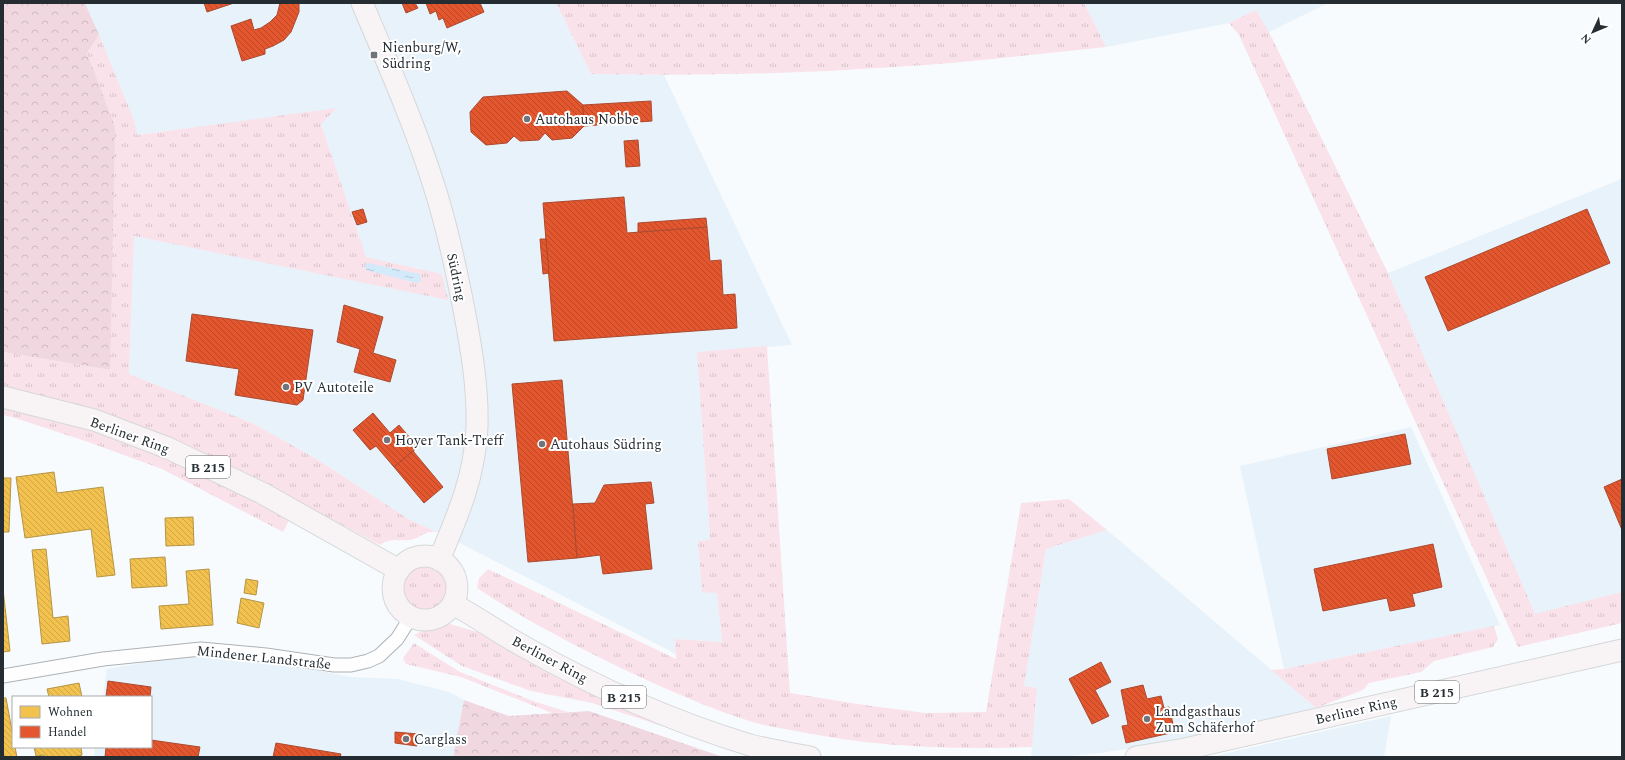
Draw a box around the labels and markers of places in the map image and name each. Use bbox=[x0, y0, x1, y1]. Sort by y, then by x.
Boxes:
place label: Nienburg/W, Südring bbox=[382, 37, 461, 74]
marker: Nienburg/W, Südring bbox=[369, 50, 379, 60]
place label: Autohaus Nobbe bbox=[535, 109, 639, 130]
marker: Autohaus Nobbe bbox=[522, 114, 532, 124]
place label: PV Autoteile bbox=[294, 377, 374, 398]
marker: PV Autoteile bbox=[281, 382, 291, 392]
place label: Hoyer Tank-Treff bbox=[395, 430, 505, 451]
place label: Autohaus Südring bbox=[550, 434, 662, 455]
marker: Hoyer Tank-Treff bbox=[382, 435, 392, 445]
marker: Autohaus Südring bbox=[537, 439, 547, 449]
place label: Landgasthaus Zum Schäferhof bbox=[1155, 701, 1255, 738]
marker: Landgasthaus Zum Schäferhof bbox=[1142, 714, 1152, 724]
place label: Carglass bbox=[414, 729, 467, 750]
marker: Carglass bbox=[401, 734, 411, 744]

